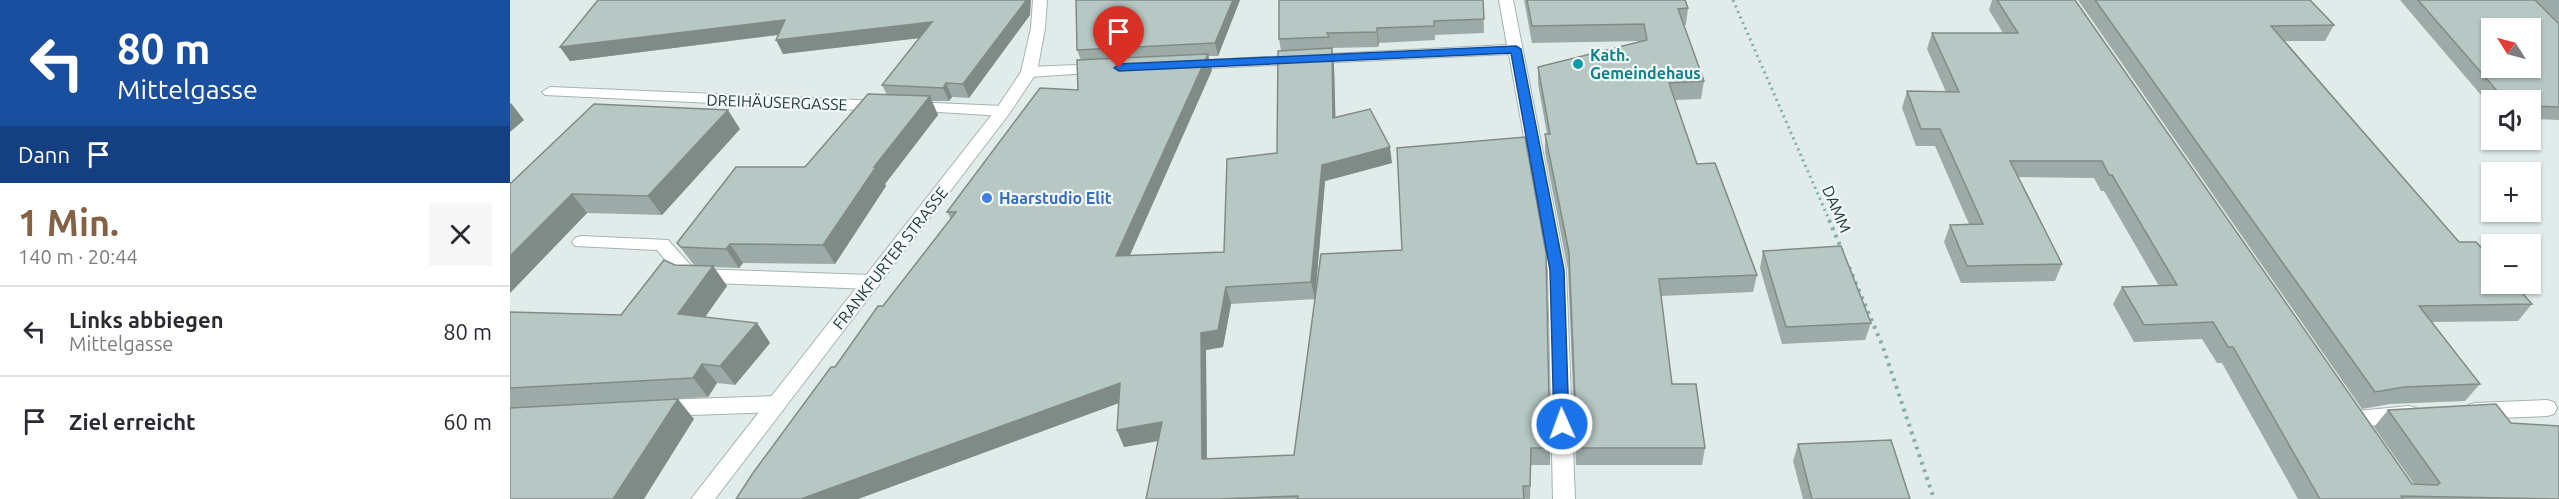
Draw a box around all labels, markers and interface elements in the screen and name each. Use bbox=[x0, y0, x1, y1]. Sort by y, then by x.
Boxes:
pin bbox=[1093, 6, 1144, 68]
icon: arrive bbox=[1102, 15, 1135, 48]
north arrow bbox=[2481, 18, 2541, 78]
map controls bbox=[2481, 18, 2541, 294]
icon: left bbox=[18, 24, 96, 102]
text: 80 m bbox=[117, 25, 211, 72]
place label: Kath. Gemeindehaus bbox=[1590, 46, 1701, 82]
marker: Kath. Gemeindehaus bbox=[1571, 57, 1585, 71]
text: Mittelgasse bbox=[117, 74, 258, 104]
button: sound bbox=[2481, 90, 2541, 150]
street label: DREIHÄUSERGASSE bbox=[706, 91, 848, 113]
icon: arrive bbox=[82, 138, 115, 171]
text: Dann bbox=[18, 142, 70, 167]
button: + bbox=[2481, 162, 2541, 222]
street label: FRANKFURTER STRASSE bbox=[829, 183, 951, 333]
street label: DAMM bbox=[1819, 183, 1855, 235]
place label: Haarstudio Elit bbox=[999, 189, 1112, 207]
marker: Haarstudio Elit bbox=[980, 191, 994, 205]
text: 1 Min. bbox=[18, 202, 119, 243]
button: close bbox=[429, 203, 492, 266]
button: − bbox=[2481, 234, 2541, 294]
text: 140 m · 20:44 bbox=[18, 245, 138, 268]
text: Links abbiegen bbox=[69, 307, 224, 332]
icon: left bbox=[18, 315, 51, 348]
text: 80 m bbox=[443, 319, 492, 344]
text: Mittelgasse bbox=[69, 332, 173, 355]
position arrow bbox=[1530, 392, 1594, 456]
icon: arrive bbox=[18, 405, 51, 438]
text: Ziel erreicht bbox=[69, 409, 196, 434]
text: 60 m bbox=[443, 409, 492, 434]

